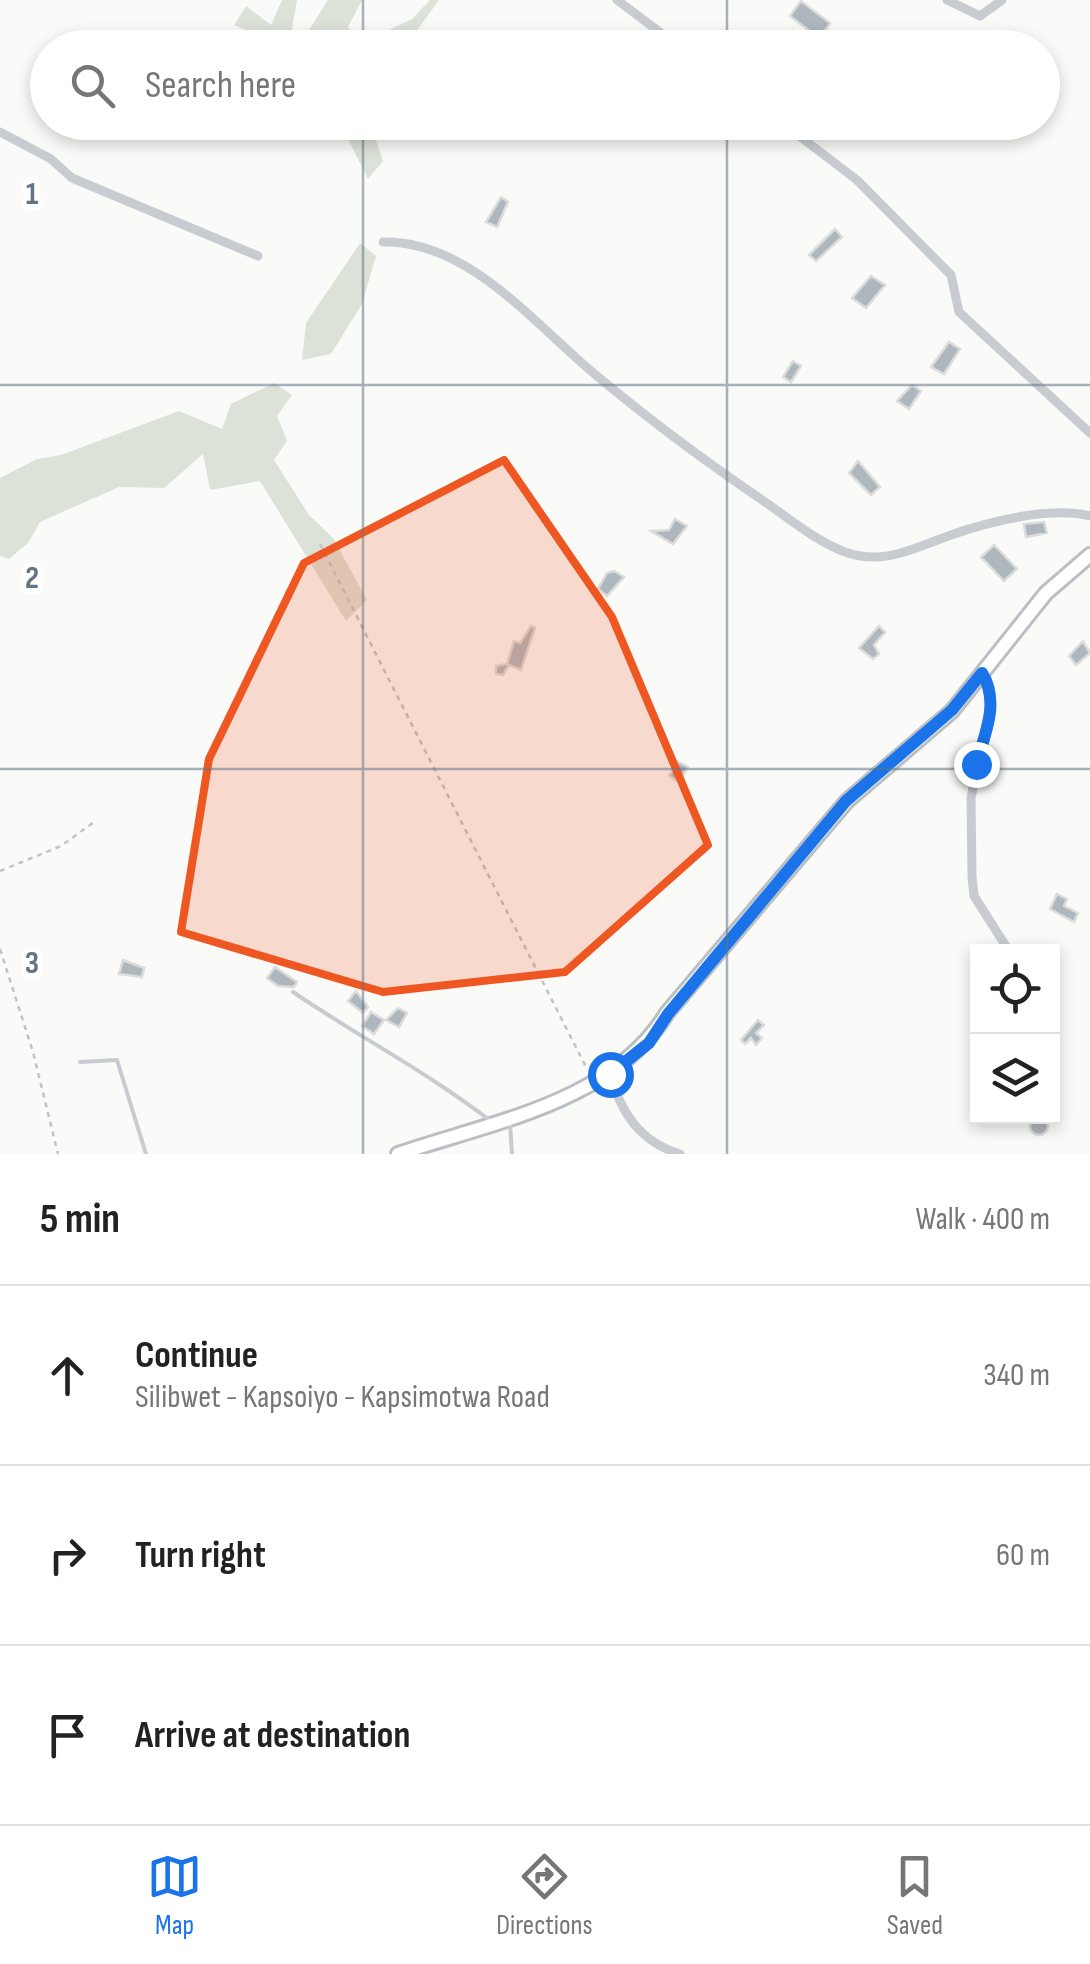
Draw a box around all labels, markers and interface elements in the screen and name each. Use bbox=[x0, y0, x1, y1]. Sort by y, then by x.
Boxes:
search box bbox=[30, 30, 1060, 140]
icon: search bbox=[65, 58, 120, 113]
text: Search here bbox=[145, 63, 296, 108]
text: 1 bbox=[26, 175, 39, 214]
text: 2 bbox=[25, 559, 39, 598]
route end bbox=[954, 742, 1000, 788]
text: 3 bbox=[25, 944, 39, 983]
map controls bbox=[970, 944, 1060, 1124]
button: locate bbox=[970, 944, 1060, 1034]
button: layers bbox=[970, 1034, 1060, 1124]
route start bbox=[588, 1052, 634, 1098]
text: 5 min bbox=[40, 1194, 120, 1245]
text: Walk · 400 m bbox=[915, 1200, 1050, 1239]
text: Continue bbox=[135, 1333, 258, 1378]
icon: ahead bbox=[40, 1348, 95, 1403]
text: 340 m bbox=[983, 1356, 1050, 1395]
text: Silibwet - Kapsoiyo - Kapsimotwa Road bbox=[135, 1378, 550, 1417]
icon: right bbox=[40, 1528, 95, 1583]
text: Turn right bbox=[135, 1533, 266, 1578]
text: 60 m bbox=[996, 1536, 1050, 1575]
icon: arrive bbox=[40, 1708, 95, 1763]
text: Arrive at destination bbox=[135, 1713, 410, 1758]
tab: Map bbox=[147, 1849, 202, 1942]
tab: Directions bbox=[496, 1849, 593, 1942]
tab: Saved bbox=[887, 1849, 943, 1942]

